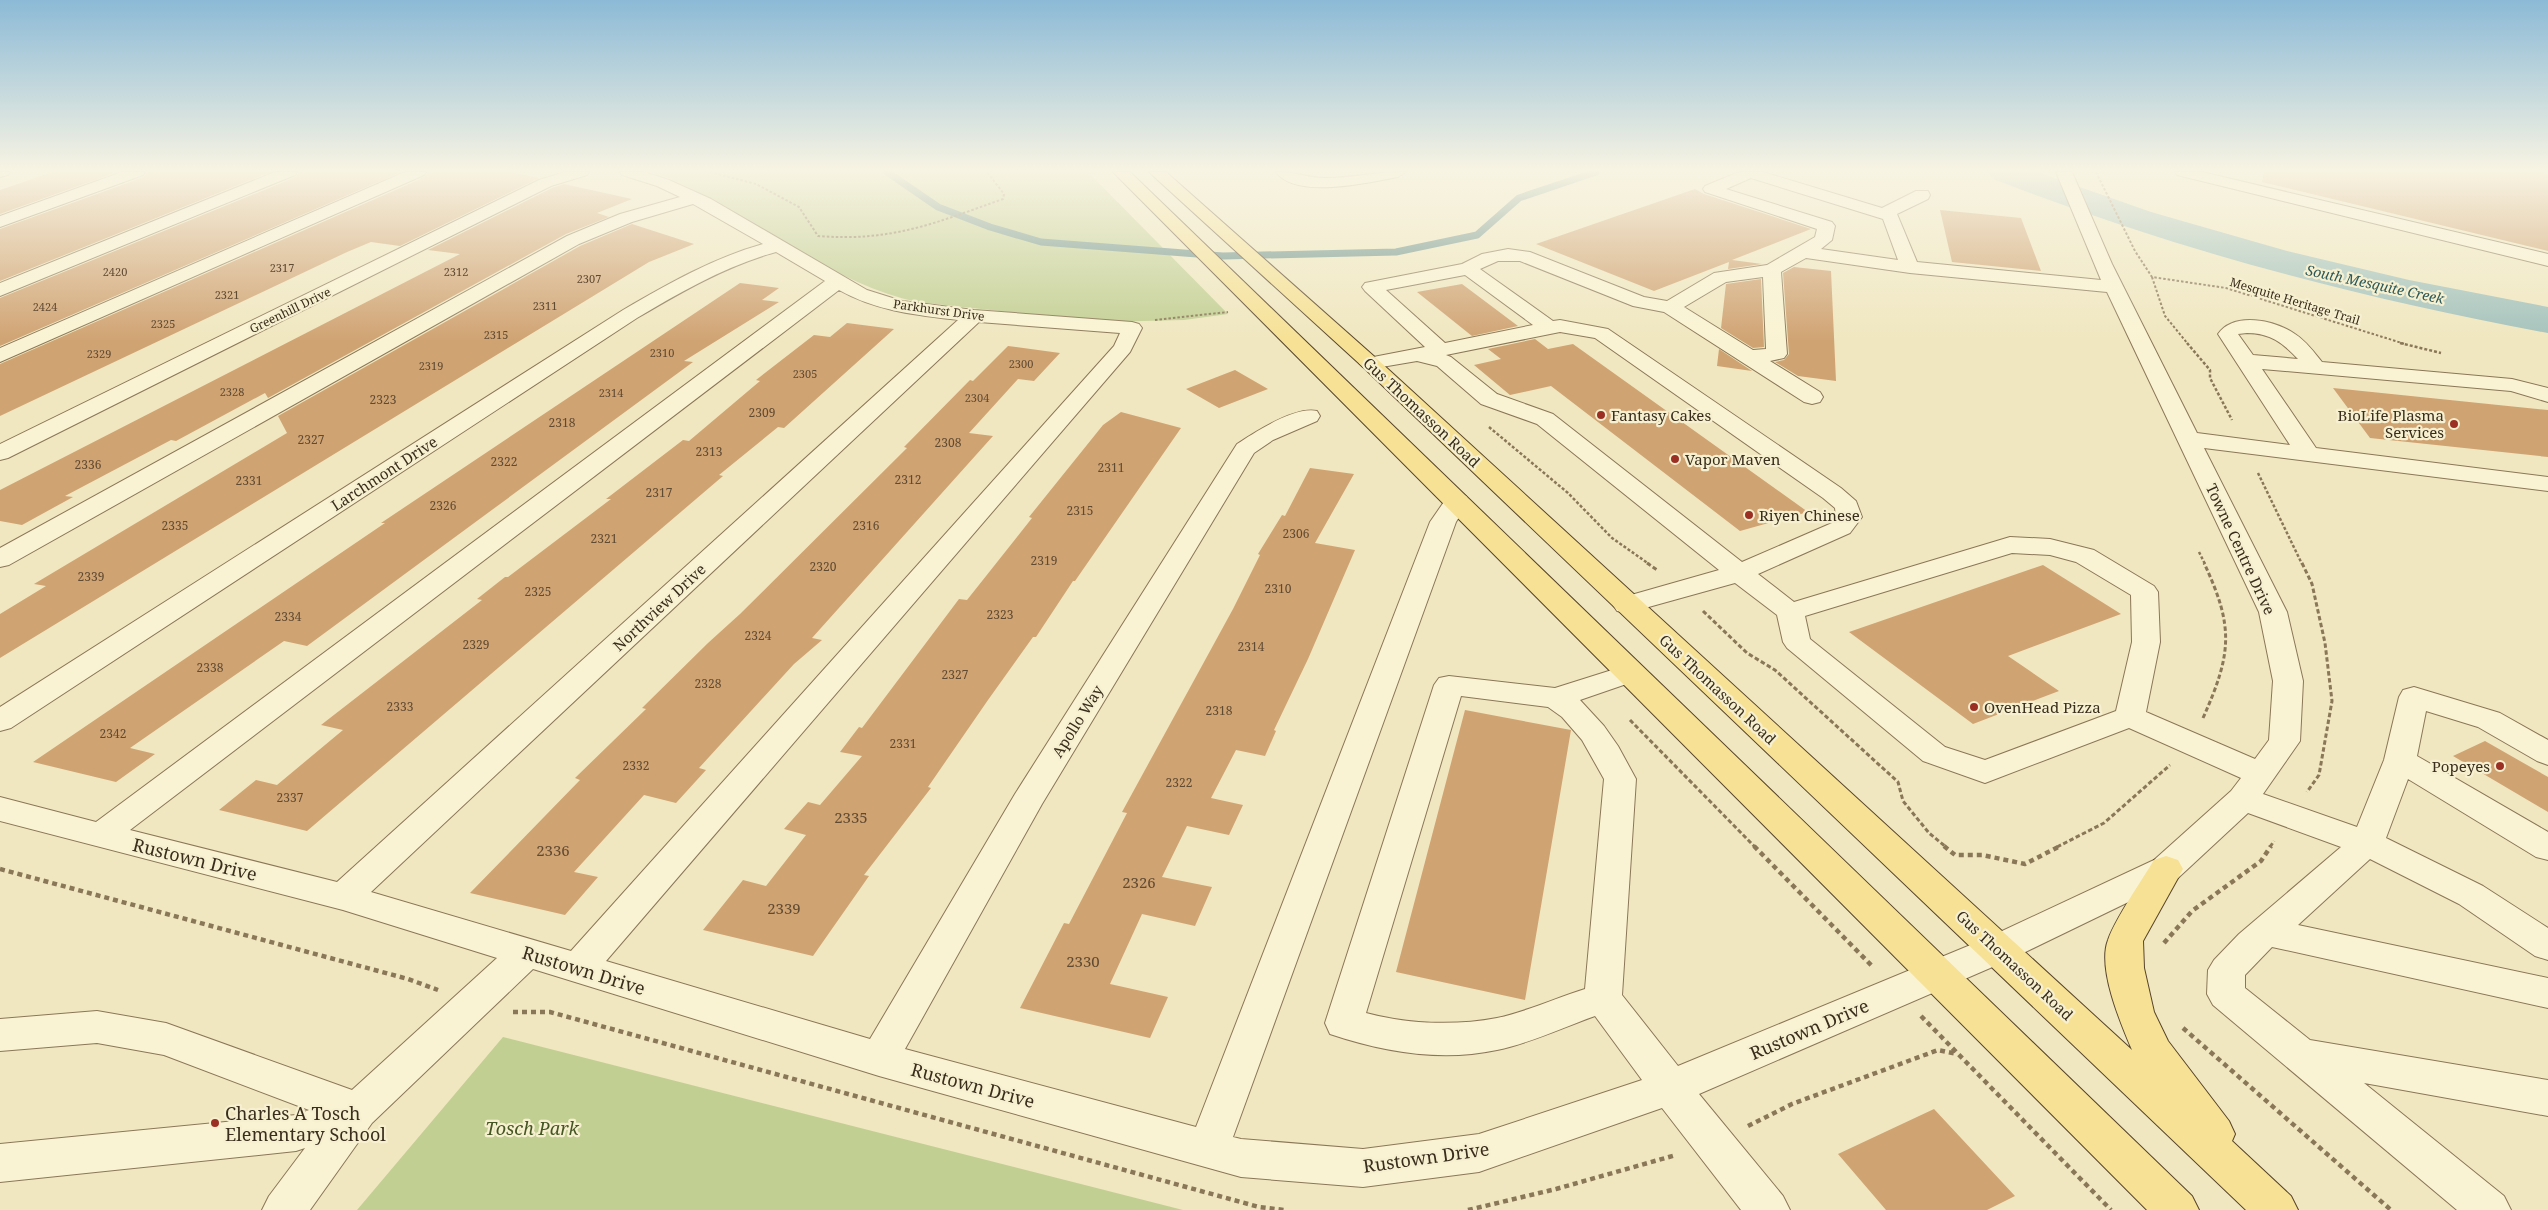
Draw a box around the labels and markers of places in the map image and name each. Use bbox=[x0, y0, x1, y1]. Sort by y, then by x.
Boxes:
place label: Fantasy Cakes bbox=[1611, 405, 1711, 425]
place label: BioLife Plasma Services bbox=[2338, 405, 2444, 442]
marker: Fantasy Cakes bbox=[1595, 409, 1607, 421]
marker: BioLife Plasma Services bbox=[2448, 418, 2460, 430]
place label: Vapor Maven bbox=[1685, 449, 1781, 469]
marker: Vapor Maven bbox=[1669, 453, 1681, 465]
place label: Riyen Chinese bbox=[1759, 505, 1860, 525]
marker: Riyen Chinese bbox=[1743, 509, 1755, 521]
place label: OvenHead Pizza bbox=[1984, 697, 2101, 717]
marker: OvenHead Pizza bbox=[1968, 701, 1980, 713]
place label: Popeyes bbox=[2432, 756, 2490, 776]
marker: Popeyes bbox=[2494, 760, 2506, 772]
place label: Charles A Tosch Elementary School bbox=[225, 1101, 386, 1146]
marker: Charles A Tosch Elementary School bbox=[209, 1117, 221, 1129]

